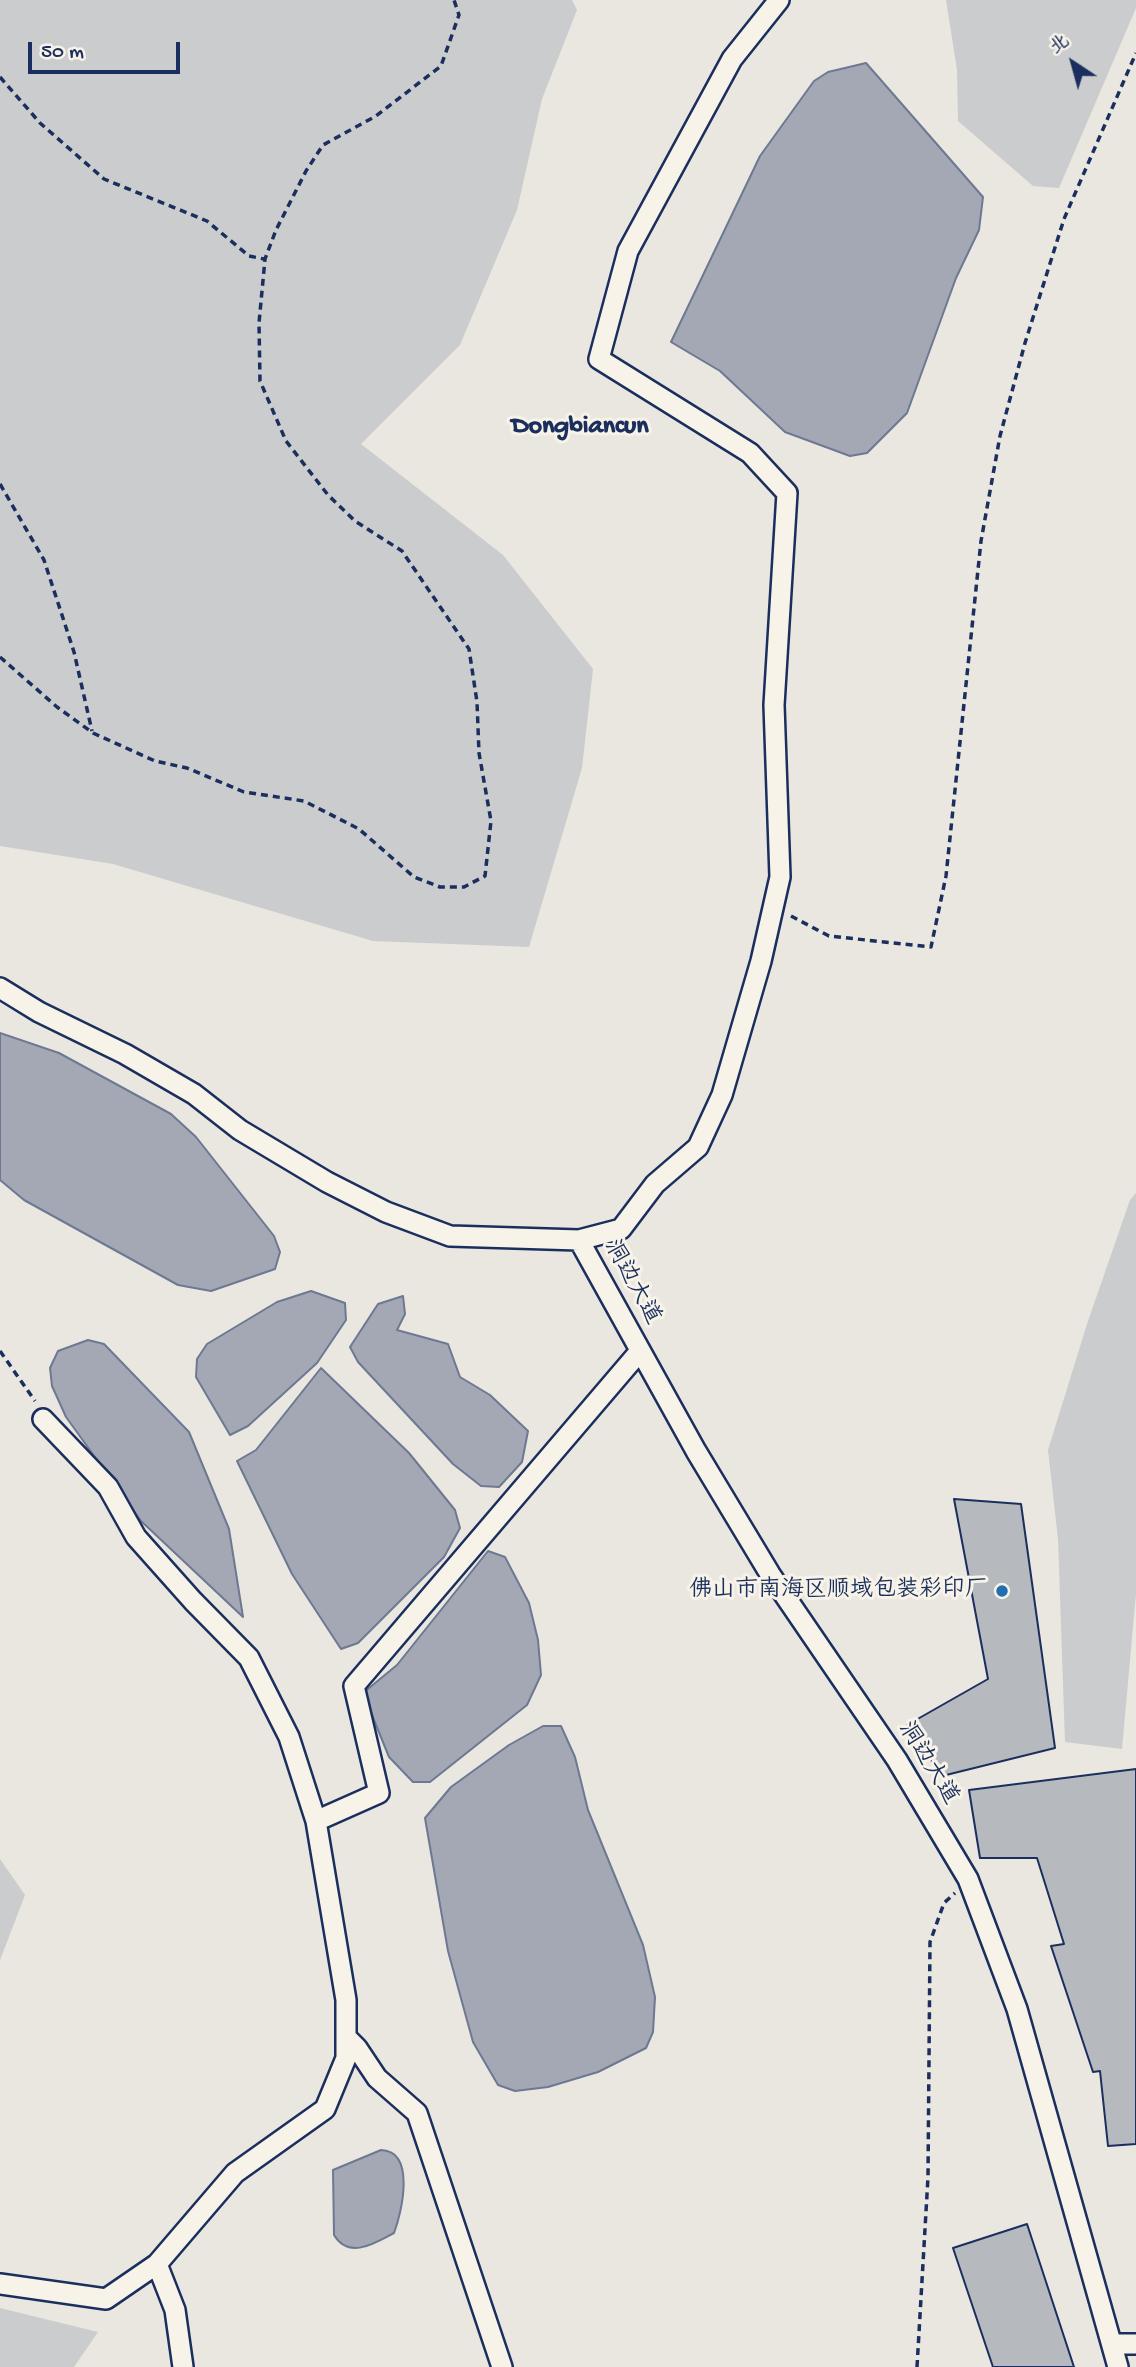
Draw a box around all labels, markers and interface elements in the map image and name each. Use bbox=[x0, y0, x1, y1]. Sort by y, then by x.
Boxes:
scale bar bbox=[32, 28, 184, 72]
north arrow bbox=[1038, 28, 1108, 98]
text: 北 bbox=[1046, 31, 1075, 61]
text: 50 m bbox=[41, 41, 84, 66]
district label: Dongbiancun bbox=[511, 412, 649, 444]
street label: 洞边大道 bbox=[597, 1236, 665, 1330]
place label: 佛山市南海区顺域包装彩印厂 bbox=[689, 1577, 988, 1605]
marker: 佛山市南海区顺域包装彩印厂 bbox=[994, 1583, 1010, 1599]
street label: 洞边大道 bbox=[891, 1718, 963, 1810]

